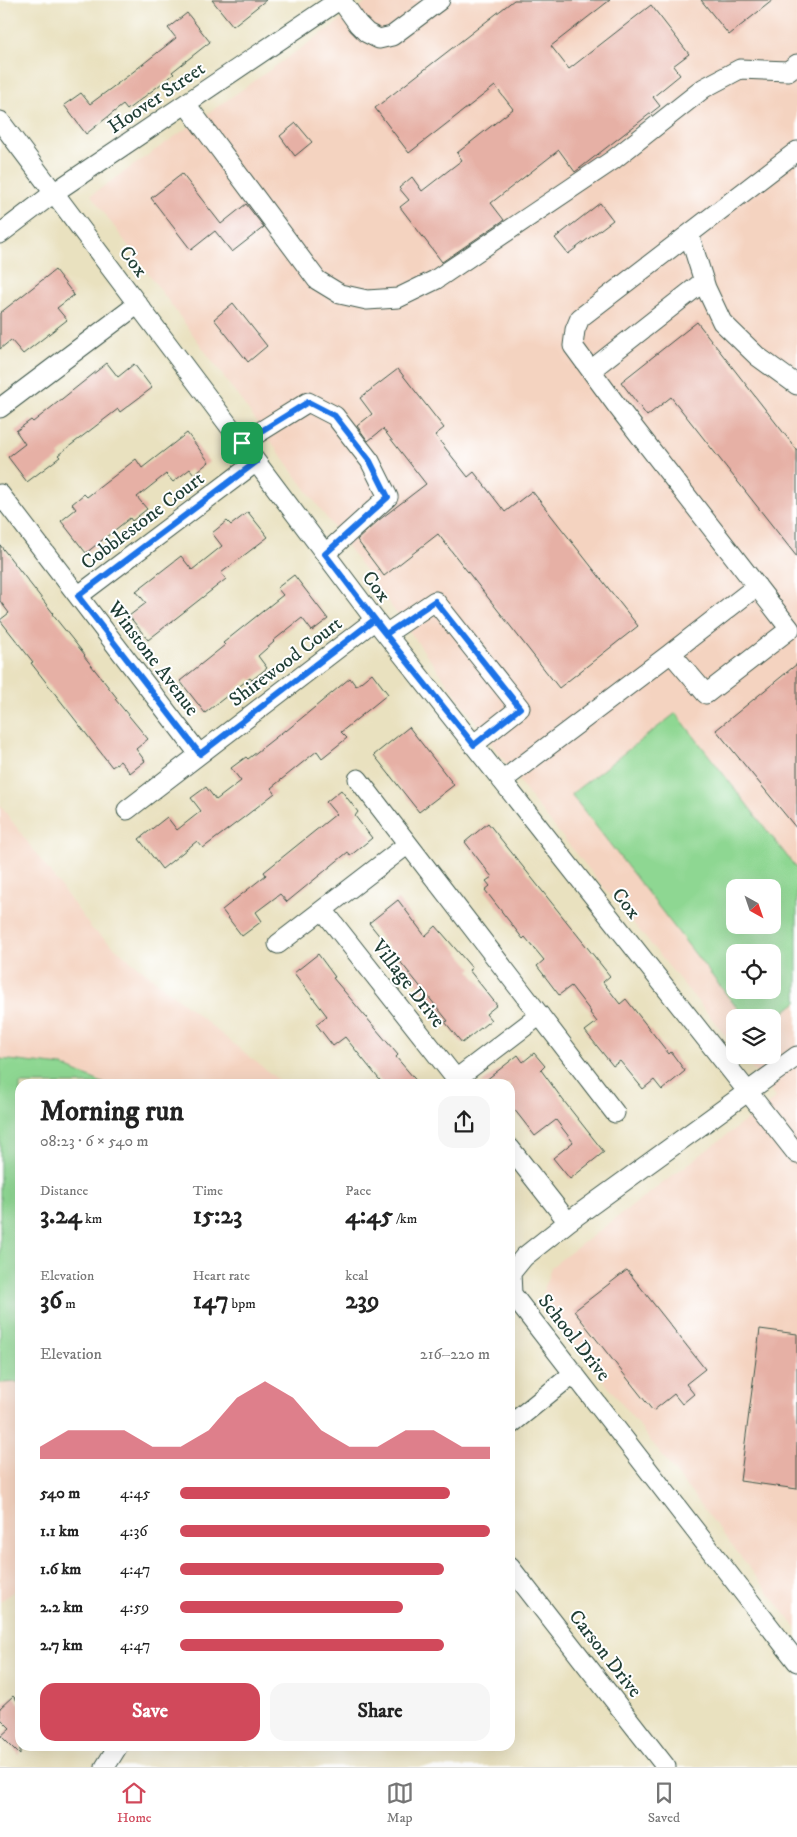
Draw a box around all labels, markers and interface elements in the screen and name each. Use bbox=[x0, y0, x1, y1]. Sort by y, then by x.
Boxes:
street label: Hoover Street bbox=[103, 57, 210, 140]
street label: Cox bbox=[113, 241, 153, 283]
pin bbox=[221, 422, 263, 464]
icon: arrive bbox=[228, 429, 256, 457]
street label: Cobblestone Court bbox=[76, 467, 210, 576]
street label: Cox bbox=[356, 566, 396, 608]
street label: Winstone Avenue bbox=[101, 596, 204, 721]
street label: Shirewood Court bbox=[225, 612, 347, 713]
north arrow bbox=[726, 879, 781, 934]
map controls bbox=[726, 879, 781, 1064]
street label: Cox bbox=[606, 883, 646, 925]
street label: Village Drive bbox=[365, 934, 450, 1033]
button: locate bbox=[726, 944, 781, 999]
button: layers bbox=[726, 1009, 781, 1064]
text: Morning run bbox=[40, 1094, 184, 1129]
button: share bbox=[438, 1096, 490, 1148]
text: 08:23 · 6 × 540 m bbox=[40, 1131, 149, 1151]
text: Distance bbox=[40, 1182, 88, 1200]
text: Time bbox=[193, 1182, 223, 1200]
text: Pace bbox=[345, 1182, 371, 1200]
text: 3.24 bbox=[40, 1200, 82, 1231]
text: 15:23 bbox=[193, 1200, 242, 1231]
text: 4:45 bbox=[345, 1200, 393, 1231]
text: km bbox=[82, 1210, 102, 1228]
text: /km bbox=[393, 1210, 417, 1228]
text: Elevation bbox=[40, 1267, 94, 1285]
text: Heart rate bbox=[193, 1267, 250, 1285]
text: kcal bbox=[345, 1267, 368, 1285]
text: 36 bbox=[40, 1285, 62, 1316]
text: 147 bbox=[193, 1285, 229, 1316]
text: 239 bbox=[345, 1285, 379, 1316]
street label: School Drive bbox=[532, 1289, 616, 1386]
text: m bbox=[62, 1295, 76, 1313]
text: bpm bbox=[229, 1295, 256, 1313]
text: Elevation bbox=[40, 1344, 102, 1364]
text: 216–220 m bbox=[420, 1344, 490, 1364]
text: 540 m bbox=[40, 1483, 80, 1503]
text: 4:45 bbox=[120, 1483, 150, 1503]
text: 1.1 km bbox=[40, 1521, 79, 1541]
text: 4:36 bbox=[120, 1521, 148, 1541]
text: 1.6 km bbox=[40, 1559, 81, 1579]
text: 4:47 bbox=[120, 1559, 151, 1579]
text: 2.2 km bbox=[40, 1597, 83, 1617]
text: 4:59 bbox=[120, 1597, 149, 1617]
street label: Carson Drive bbox=[563, 1605, 647, 1703]
text: 2.7 km bbox=[40, 1635, 83, 1655]
text: 4:47 bbox=[120, 1635, 151, 1655]
button: Save bbox=[40, 1683, 260, 1741]
button: Share bbox=[270, 1683, 490, 1741]
tab: Home bbox=[117, 1779, 152, 1827]
tab: Map bbox=[386, 1779, 414, 1827]
tab: Saved bbox=[648, 1779, 680, 1827]

